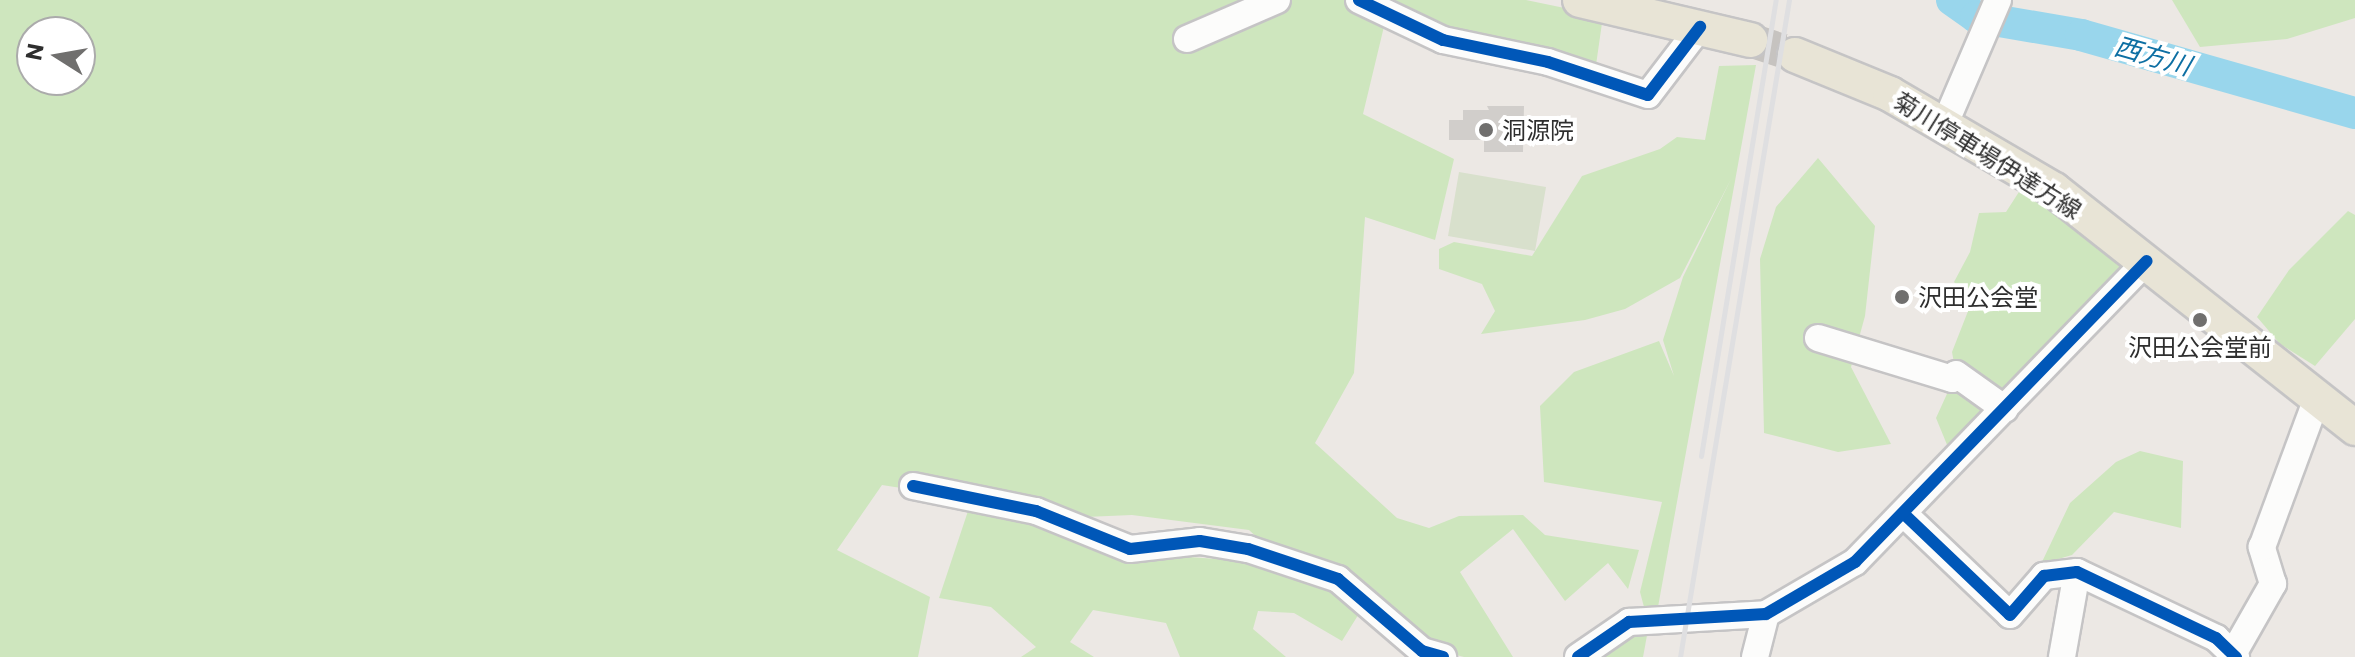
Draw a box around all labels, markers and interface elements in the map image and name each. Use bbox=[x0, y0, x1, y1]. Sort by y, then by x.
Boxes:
north arrow bbox=[16, 16, 96, 96]
water label: 西方川 bbox=[2111, 29, 2195, 81]
text: N bbox=[19, 41, 49, 62]
street label: 菊川停車場伊達方線 bbox=[1889, 86, 2087, 224]
place label: 洞源院 bbox=[1502, 116, 1574, 144]
marker: 洞源院 bbox=[1477, 121, 1495, 139]
place label: 沢田公会堂 bbox=[1918, 283, 2038, 311]
marker: 沢田公会堂 bbox=[1893, 288, 1911, 306]
marker: 沢田公会堂前 bbox=[2191, 311, 2209, 329]
place label: 沢田公会堂前 bbox=[2128, 333, 2272, 361]

